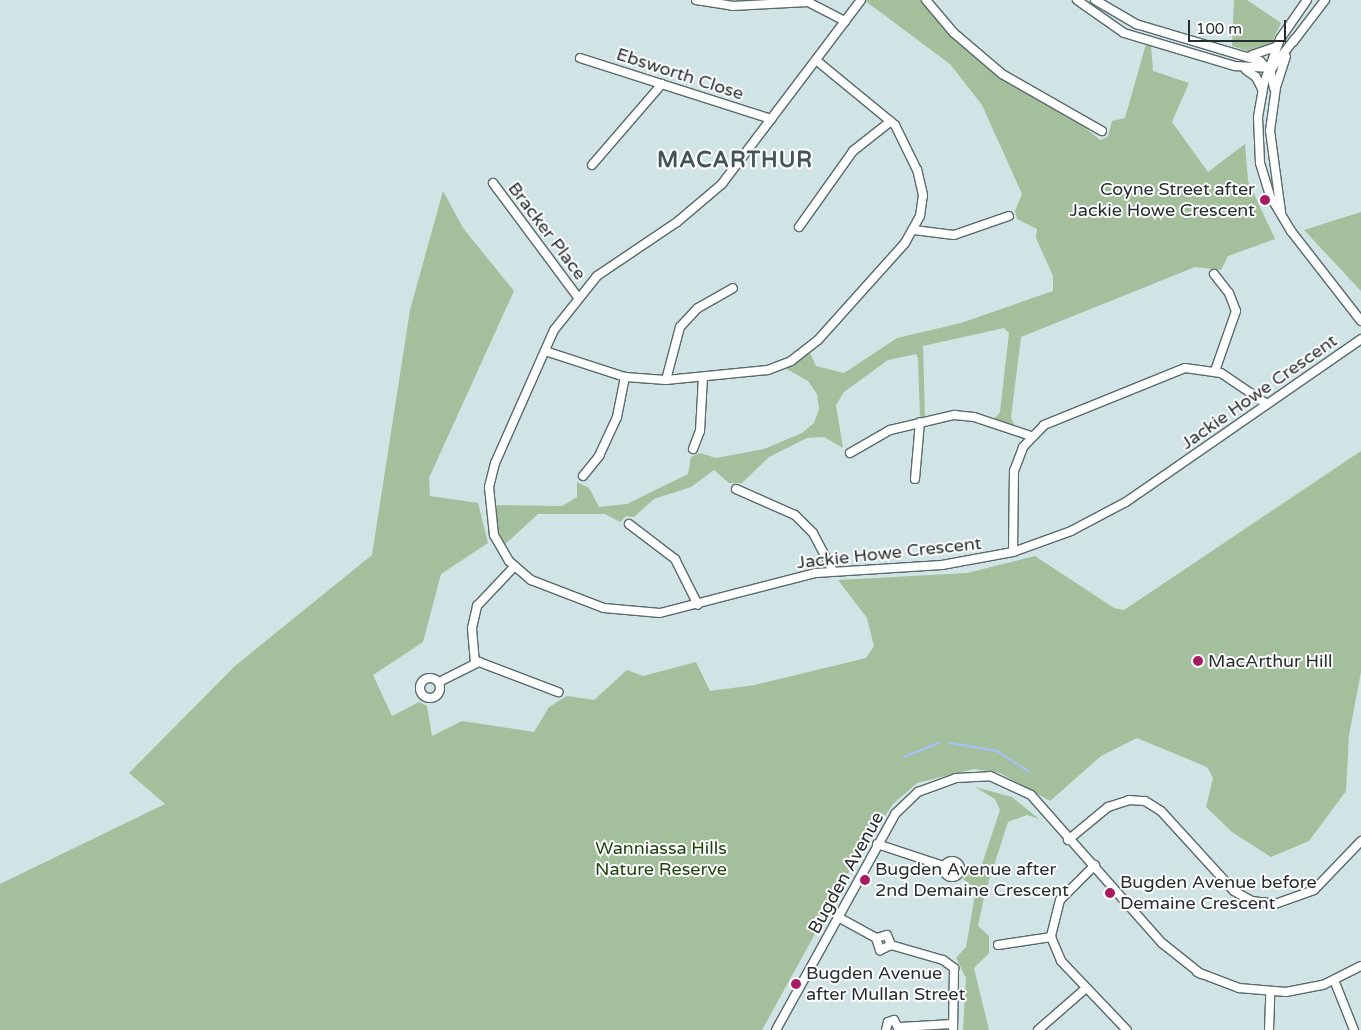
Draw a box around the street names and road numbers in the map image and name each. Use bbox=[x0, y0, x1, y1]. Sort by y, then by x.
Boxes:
street label: Ebsworth Close bbox=[614, 43, 746, 105]
street label: Bracker Place bbox=[503, 178, 591, 284]
street label: Jackie Howe Crescent bbox=[1177, 330, 1341, 454]
street label: Jackie Howe Crescent bbox=[796, 533, 982, 573]
street label: Bugden Avenue bbox=[804, 808, 888, 938]

